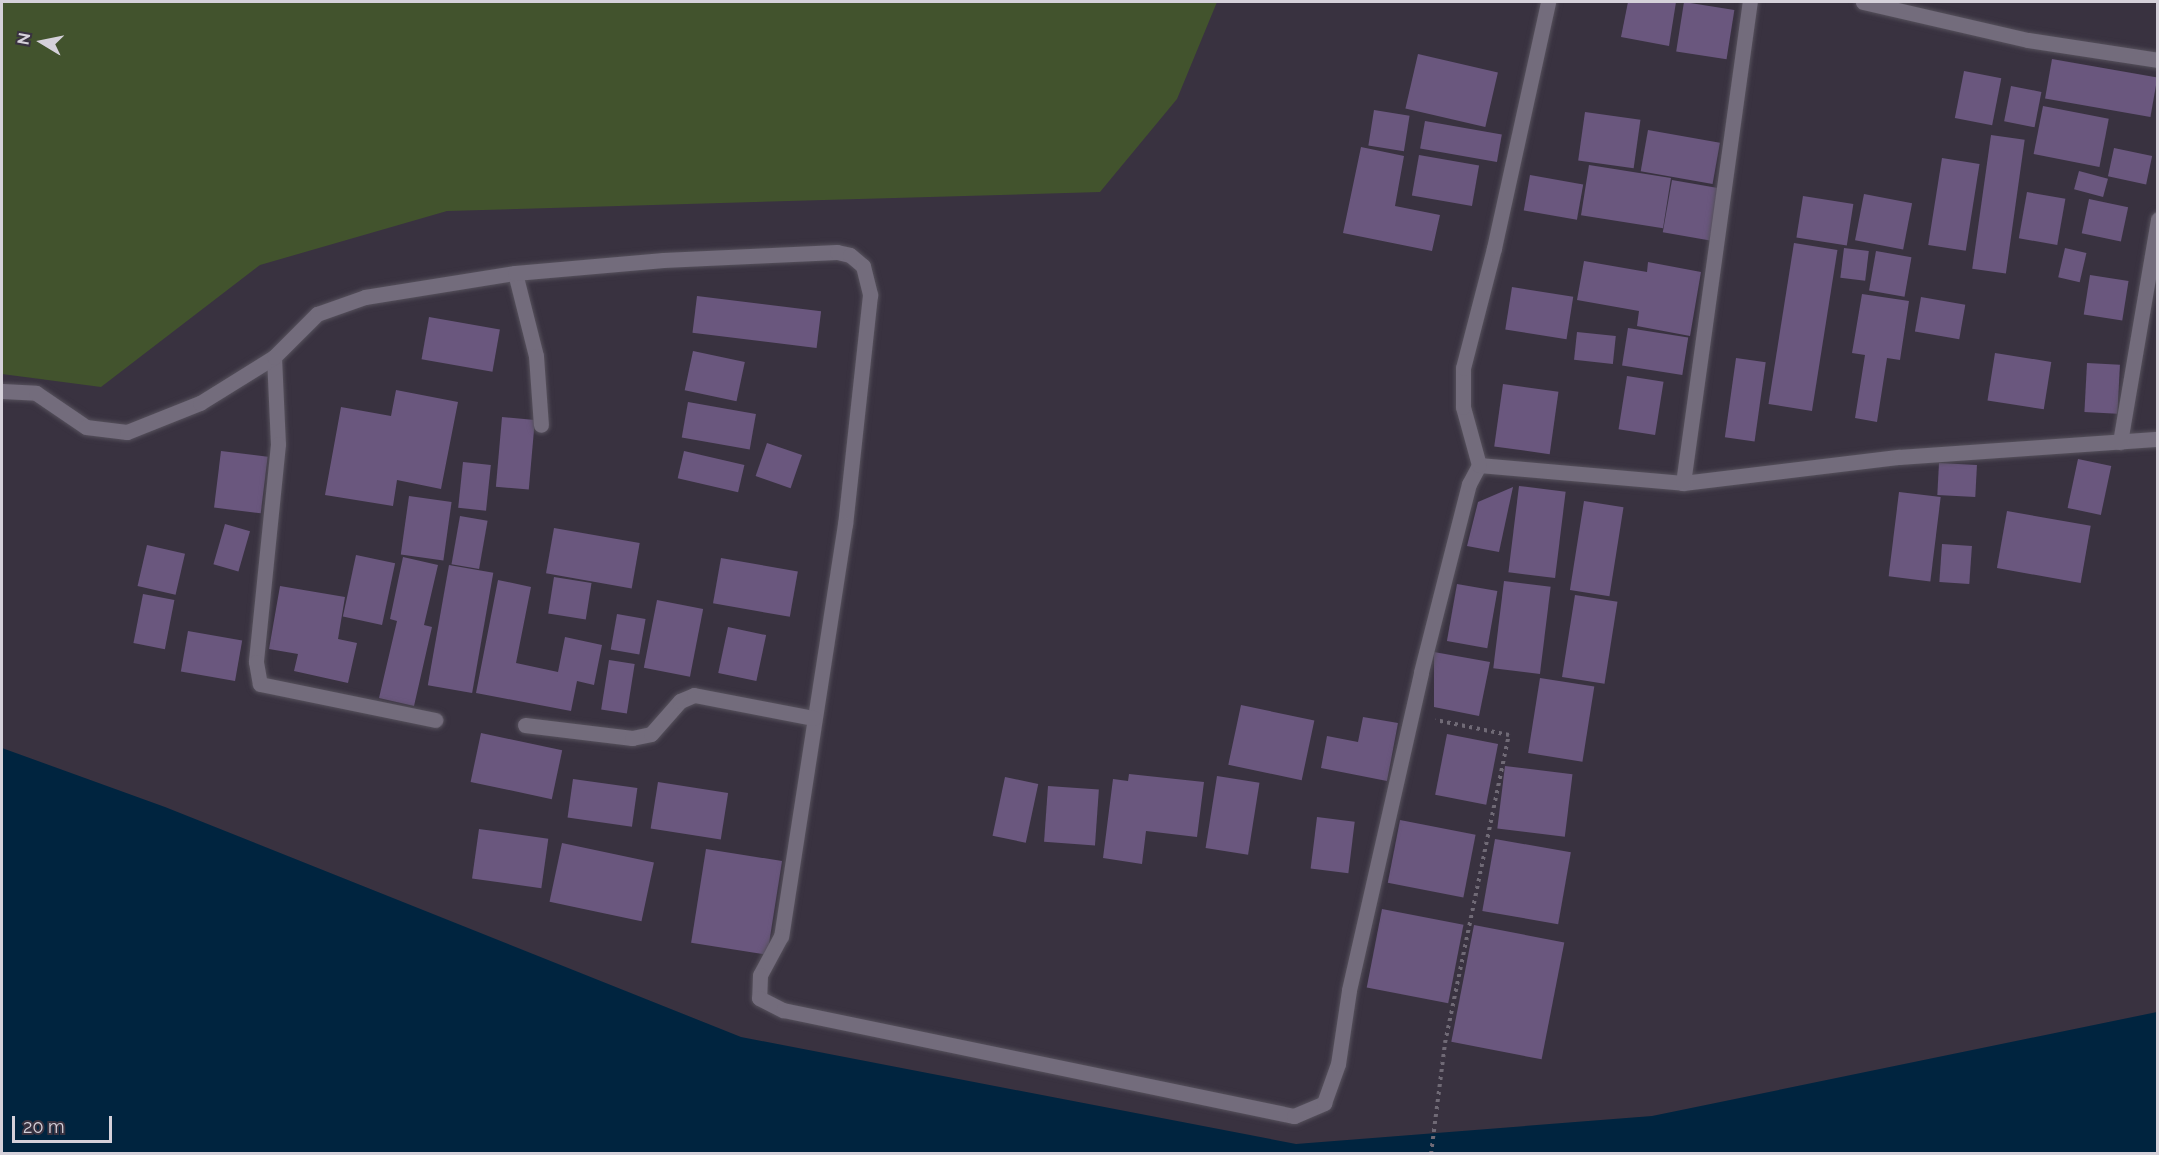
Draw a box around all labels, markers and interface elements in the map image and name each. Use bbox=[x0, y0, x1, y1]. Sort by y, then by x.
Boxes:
north arrow bbox=[12, 12, 72, 72]
text: N bbox=[13, 31, 34, 46]
scale bar bbox=[15, 1104, 116, 1142]
text: 20 m bbox=[23, 1116, 65, 1137]

